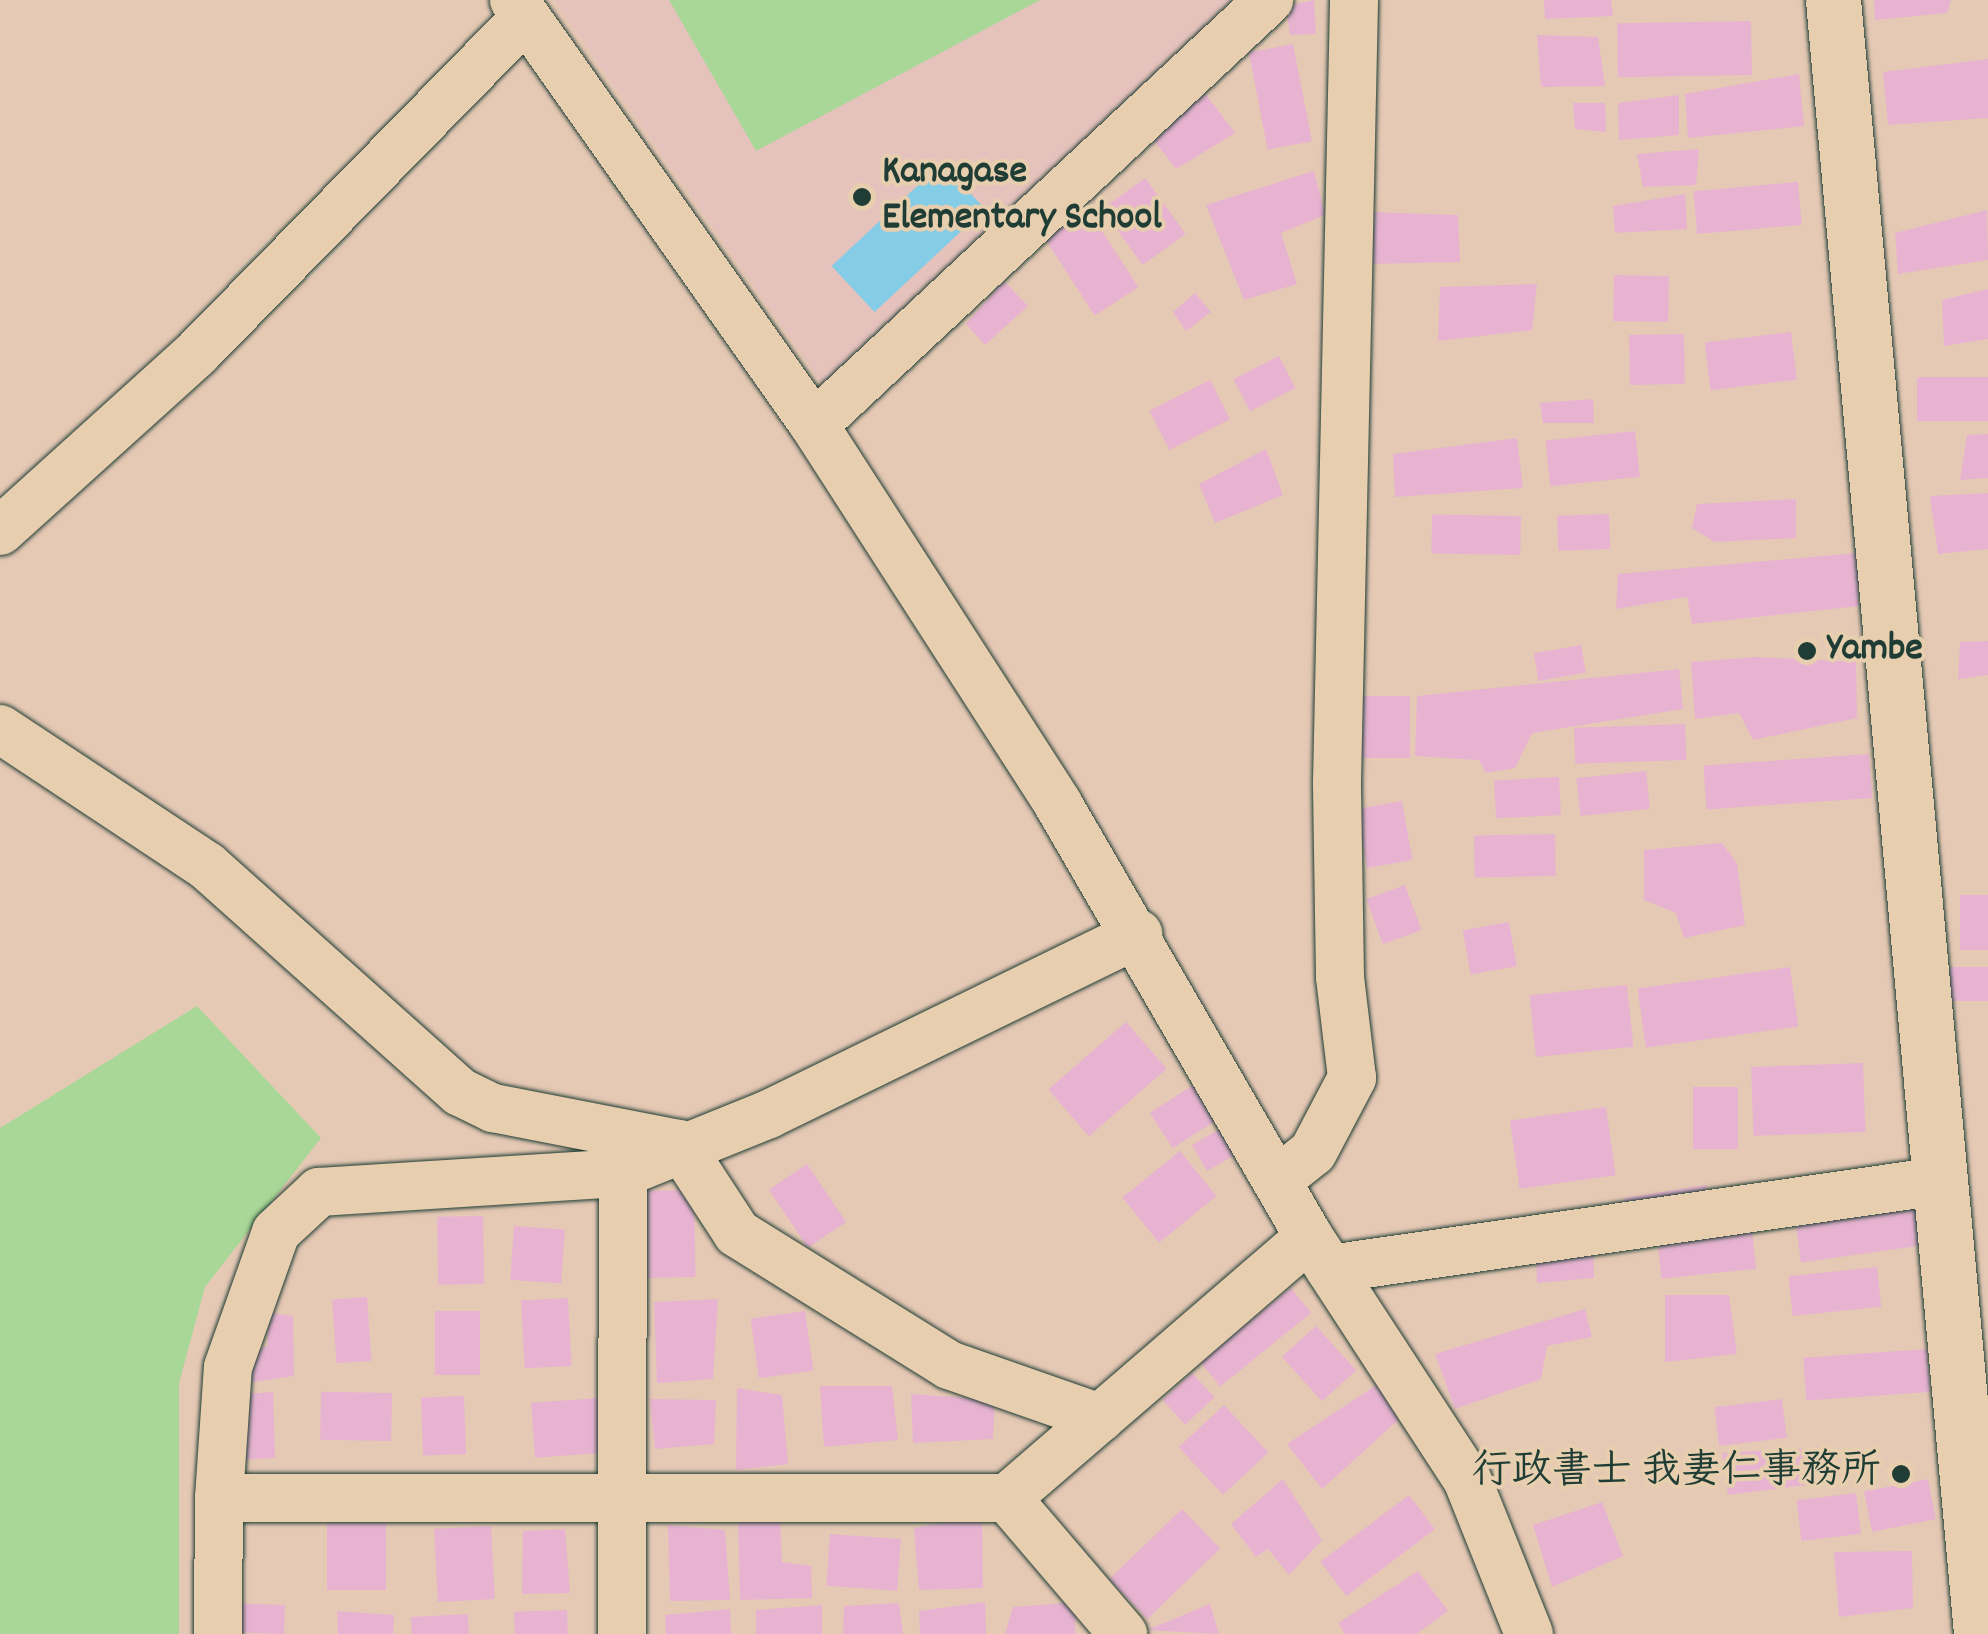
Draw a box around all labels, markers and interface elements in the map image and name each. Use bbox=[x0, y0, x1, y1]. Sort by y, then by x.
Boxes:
place label: Kanagase Elementary School bbox=[882, 150, 1162, 244]
marker: Kanagase Elementary School bbox=[851, 186, 873, 208]
place label: Yambe bbox=[1827, 627, 1923, 675]
marker: Yambe bbox=[1796, 640, 1818, 662]
place label: 行政書士 我妻仁事務所 bbox=[1472, 1450, 1881, 1498]
marker: 行政書士 我妻仁事務所 bbox=[1890, 1463, 1912, 1485]

